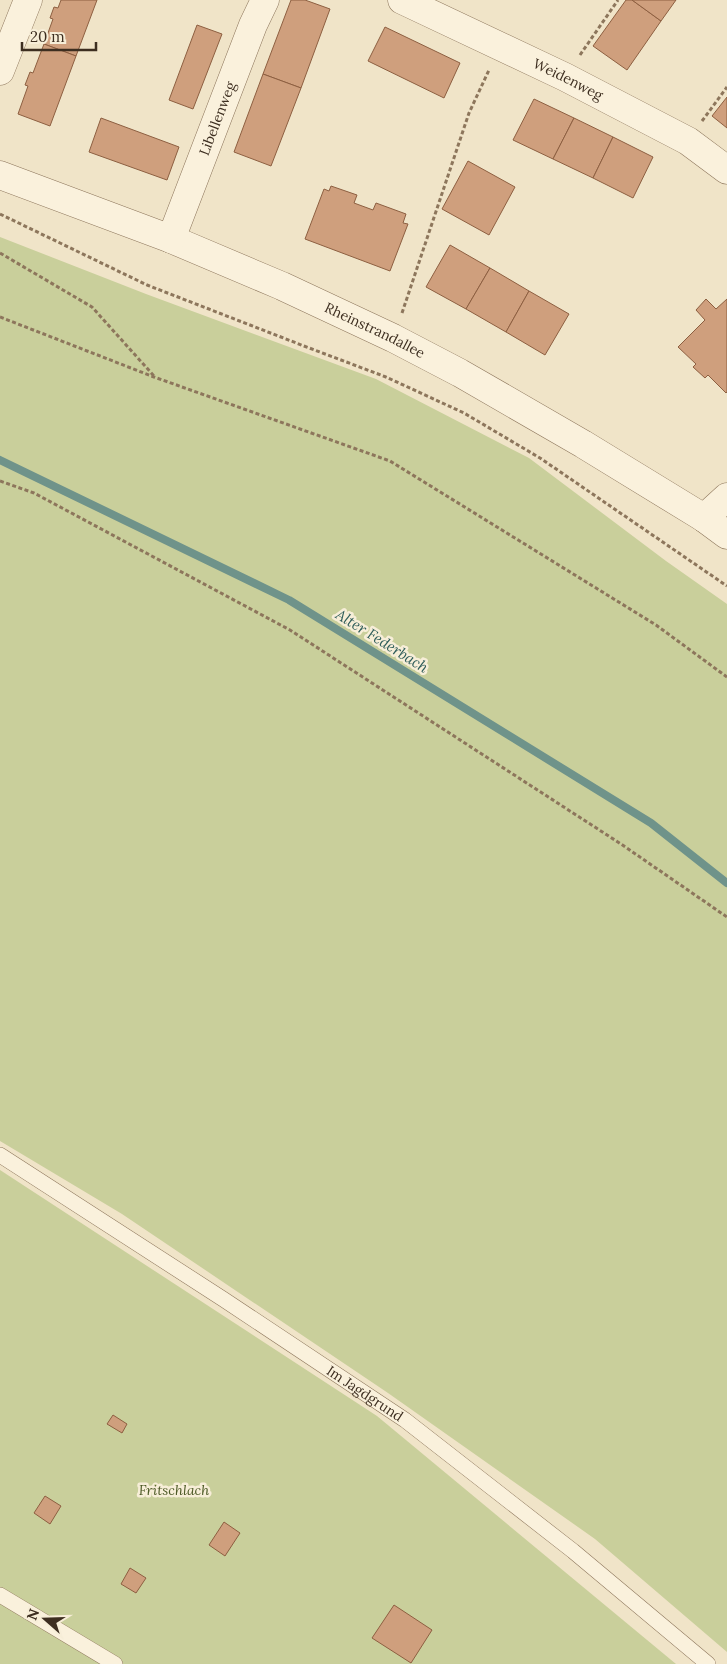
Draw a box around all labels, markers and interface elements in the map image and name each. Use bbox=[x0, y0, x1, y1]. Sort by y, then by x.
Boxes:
scale bar bbox=[22, 20, 96, 52]
text: 20 m bbox=[30, 27, 65, 46]
street label: Weidenweg bbox=[530, 54, 606, 104]
street label: Libellenweg bbox=[195, 79, 240, 158]
street label: Rheinstrandallee bbox=[322, 298, 428, 362]
water label: Alter Federbach bbox=[332, 604, 432, 677]
street label: Im Jagdgrund bbox=[323, 1362, 407, 1425]
park label: Fritschlach bbox=[139, 1481, 209, 1499]
north arrow bbox=[20, 1594, 70, 1644]
text: N bbox=[22, 1606, 43, 1623]

